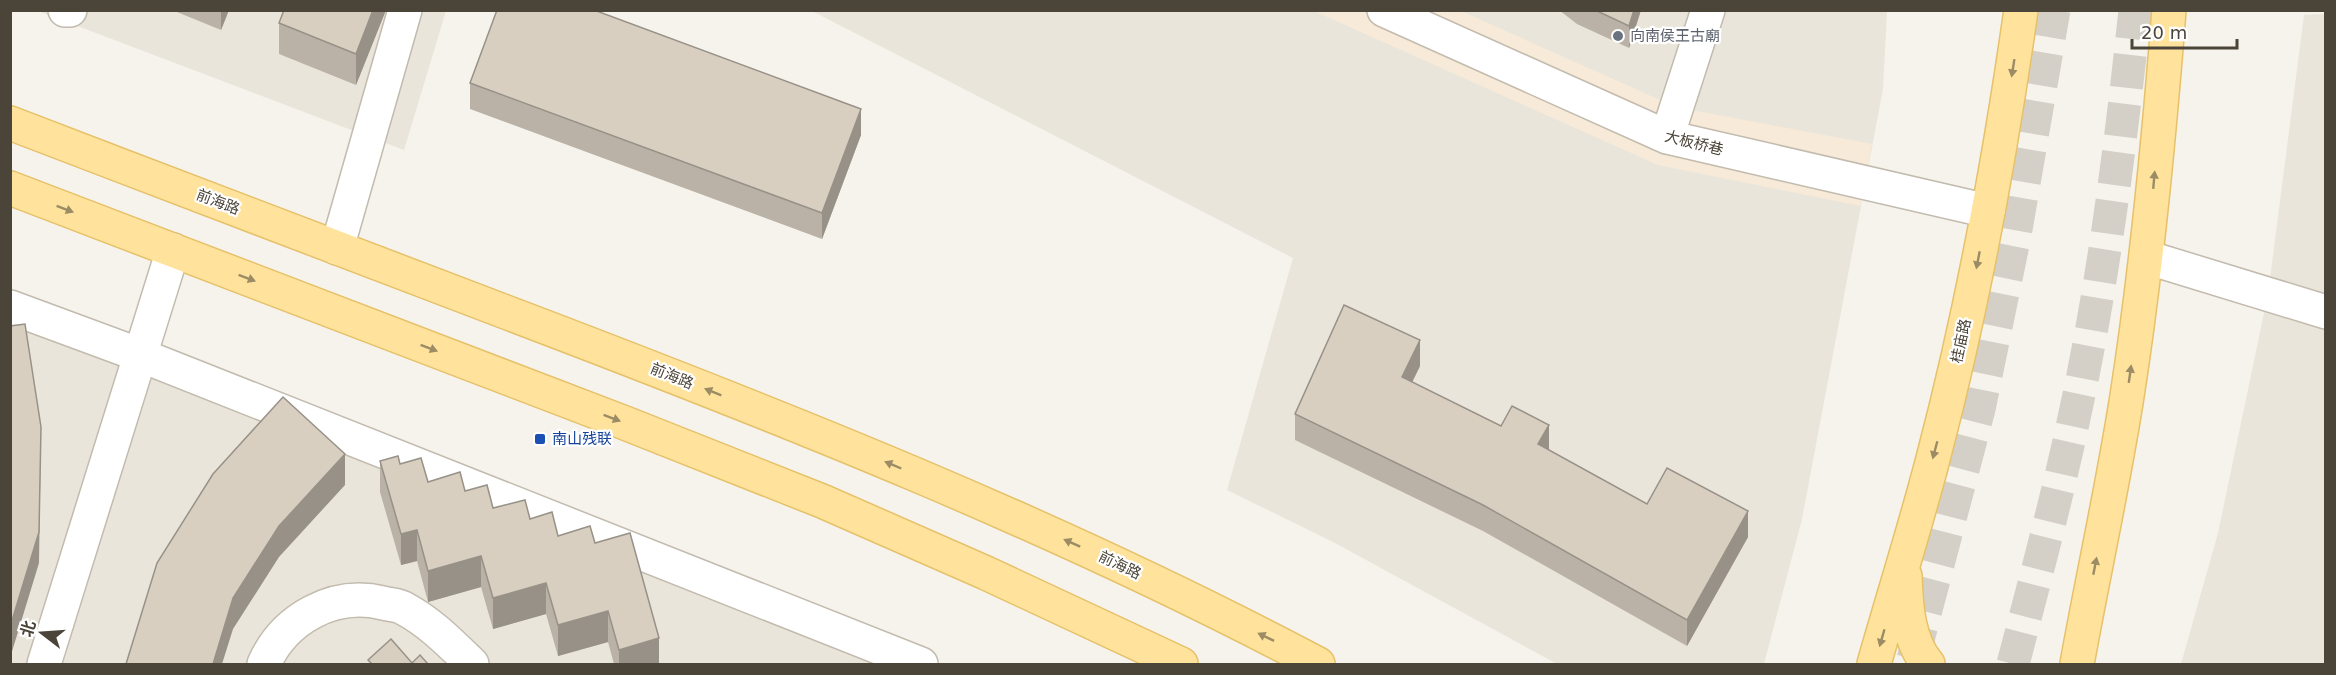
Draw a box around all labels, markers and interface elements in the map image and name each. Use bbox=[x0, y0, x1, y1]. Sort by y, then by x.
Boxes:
scale bar bbox=[2132, 12, 2237, 50]
text: 20 m bbox=[2141, 22, 2187, 43]
place label: 向南侯王古廟 bbox=[1630, 27, 1720, 45]
marker: 向南侯王古廟 bbox=[1611, 29, 1625, 43]
one-way arrow bbox=[2008, 59, 2017, 78]
street label: 大板桥巷 bbox=[1663, 127, 1725, 159]
one-way arrow bbox=[2149, 171, 2159, 190]
street label: 前海路 bbox=[194, 186, 242, 218]
one-way arrow bbox=[56, 205, 74, 214]
one-way arrow bbox=[1973, 251, 1982, 270]
one-way arrow bbox=[238, 274, 256, 284]
street label: 桂庙路 bbox=[1948, 317, 1974, 365]
one-way arrow bbox=[421, 343, 439, 353]
street label: 前海路 bbox=[648, 359, 696, 393]
one-way arrow bbox=[2125, 364, 2134, 383]
one-way arrow bbox=[703, 387, 721, 397]
one-way arrow bbox=[603, 413, 621, 423]
place label: 南山残联 bbox=[552, 430, 612, 448]
marker: 南山残联 bbox=[533, 432, 547, 446]
one-way arrow bbox=[1930, 441, 1940, 460]
one-way arrow bbox=[884, 460, 902, 470]
one-way arrow bbox=[1063, 538, 1081, 548]
street label: 前海路 bbox=[1096, 547, 1144, 583]
one-way arrow bbox=[2091, 556, 2100, 575]
north arrow bbox=[12, 603, 72, 663]
text: 北 bbox=[17, 618, 40, 639]
one-way arrow bbox=[1877, 629, 1886, 647]
one-way arrow bbox=[1258, 633, 1275, 642]

